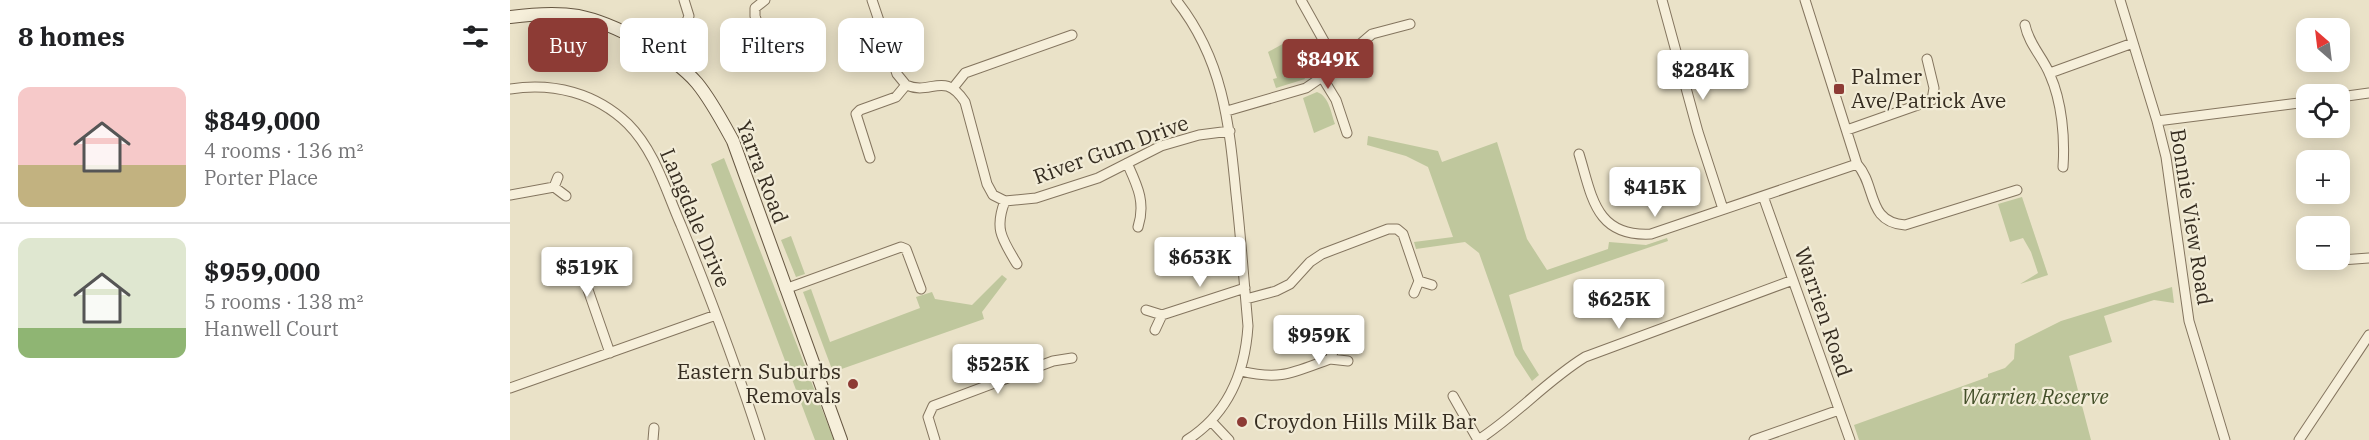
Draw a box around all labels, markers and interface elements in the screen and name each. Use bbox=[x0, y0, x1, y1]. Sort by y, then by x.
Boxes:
chip: Buy bbox=[528, 18, 608, 72]
chip: Rent bbox=[620, 18, 708, 72]
chip: Filters bbox=[720, 18, 826, 72]
chip: New bbox=[838, 18, 924, 72]
north arrow bbox=[2296, 18, 2350, 72]
map controls bbox=[2296, 18, 2350, 270]
text: 8 homes bbox=[18, 19, 125, 53]
icon: filters bbox=[459, 20, 492, 53]
pin: $849K bbox=[1286, 39, 1370, 90]
text: $849K bbox=[1296, 45, 1360, 72]
pin: $284K bbox=[1661, 50, 1745, 101]
text: $284K bbox=[1671, 56, 1735, 83]
place label: Palmer Ave/Patrick Ave bbox=[1851, 62, 2006, 114]
marker: Palmer Ave/Patrick Ave bbox=[1832, 82, 1846, 96]
button: locate bbox=[2296, 84, 2350, 138]
text: $849,000 bbox=[204, 103, 320, 137]
street label: River Gum Drive bbox=[1029, 108, 1192, 190]
icon: home bbox=[66, 111, 138, 183]
street label: Yarra Road bbox=[730, 116, 795, 227]
street label: Bonnie View Road bbox=[2164, 127, 2220, 307]
text: 4 rooms · 136 m² bbox=[204, 137, 363, 164]
street label: Langdale Drive bbox=[654, 144, 738, 291]
button: + bbox=[2296, 150, 2350, 204]
text: Porter Place bbox=[204, 164, 318, 191]
pin: $415K bbox=[1613, 167, 1697, 218]
text: $415K bbox=[1623, 173, 1687, 200]
button: − bbox=[2296, 216, 2350, 270]
pin: $653K bbox=[1158, 237, 1242, 288]
text: $653K bbox=[1168, 243, 1232, 270]
street label: Warrien Road bbox=[1789, 243, 1859, 380]
pin: $519K bbox=[545, 247, 629, 298]
text: $519K bbox=[555, 253, 619, 280]
text: $959,000 bbox=[204, 254, 320, 288]
icon: home bbox=[66, 262, 138, 334]
pin: $625K bbox=[1577, 279, 1661, 330]
text: $625K bbox=[1587, 285, 1651, 312]
text: 5 rooms · 138 m² bbox=[204, 288, 363, 315]
text: Hanwell Court bbox=[204, 315, 339, 342]
pin: $959K bbox=[1277, 315, 1361, 366]
text: $959K bbox=[1287, 321, 1351, 348]
pin: $525K bbox=[956, 344, 1040, 395]
text: $525K bbox=[966, 350, 1030, 377]
place label: Eastern Suburbs Removals bbox=[677, 357, 841, 409]
marker: Eastern Suburbs Removals bbox=[846, 377, 860, 391]
park label: Warrien Reserve bbox=[1961, 382, 2109, 410]
place label: Croydon Hills Milk Bar bbox=[1254, 407, 1477, 435]
marker: Croydon Hills Milk Bar bbox=[1235, 415, 1249, 429]

